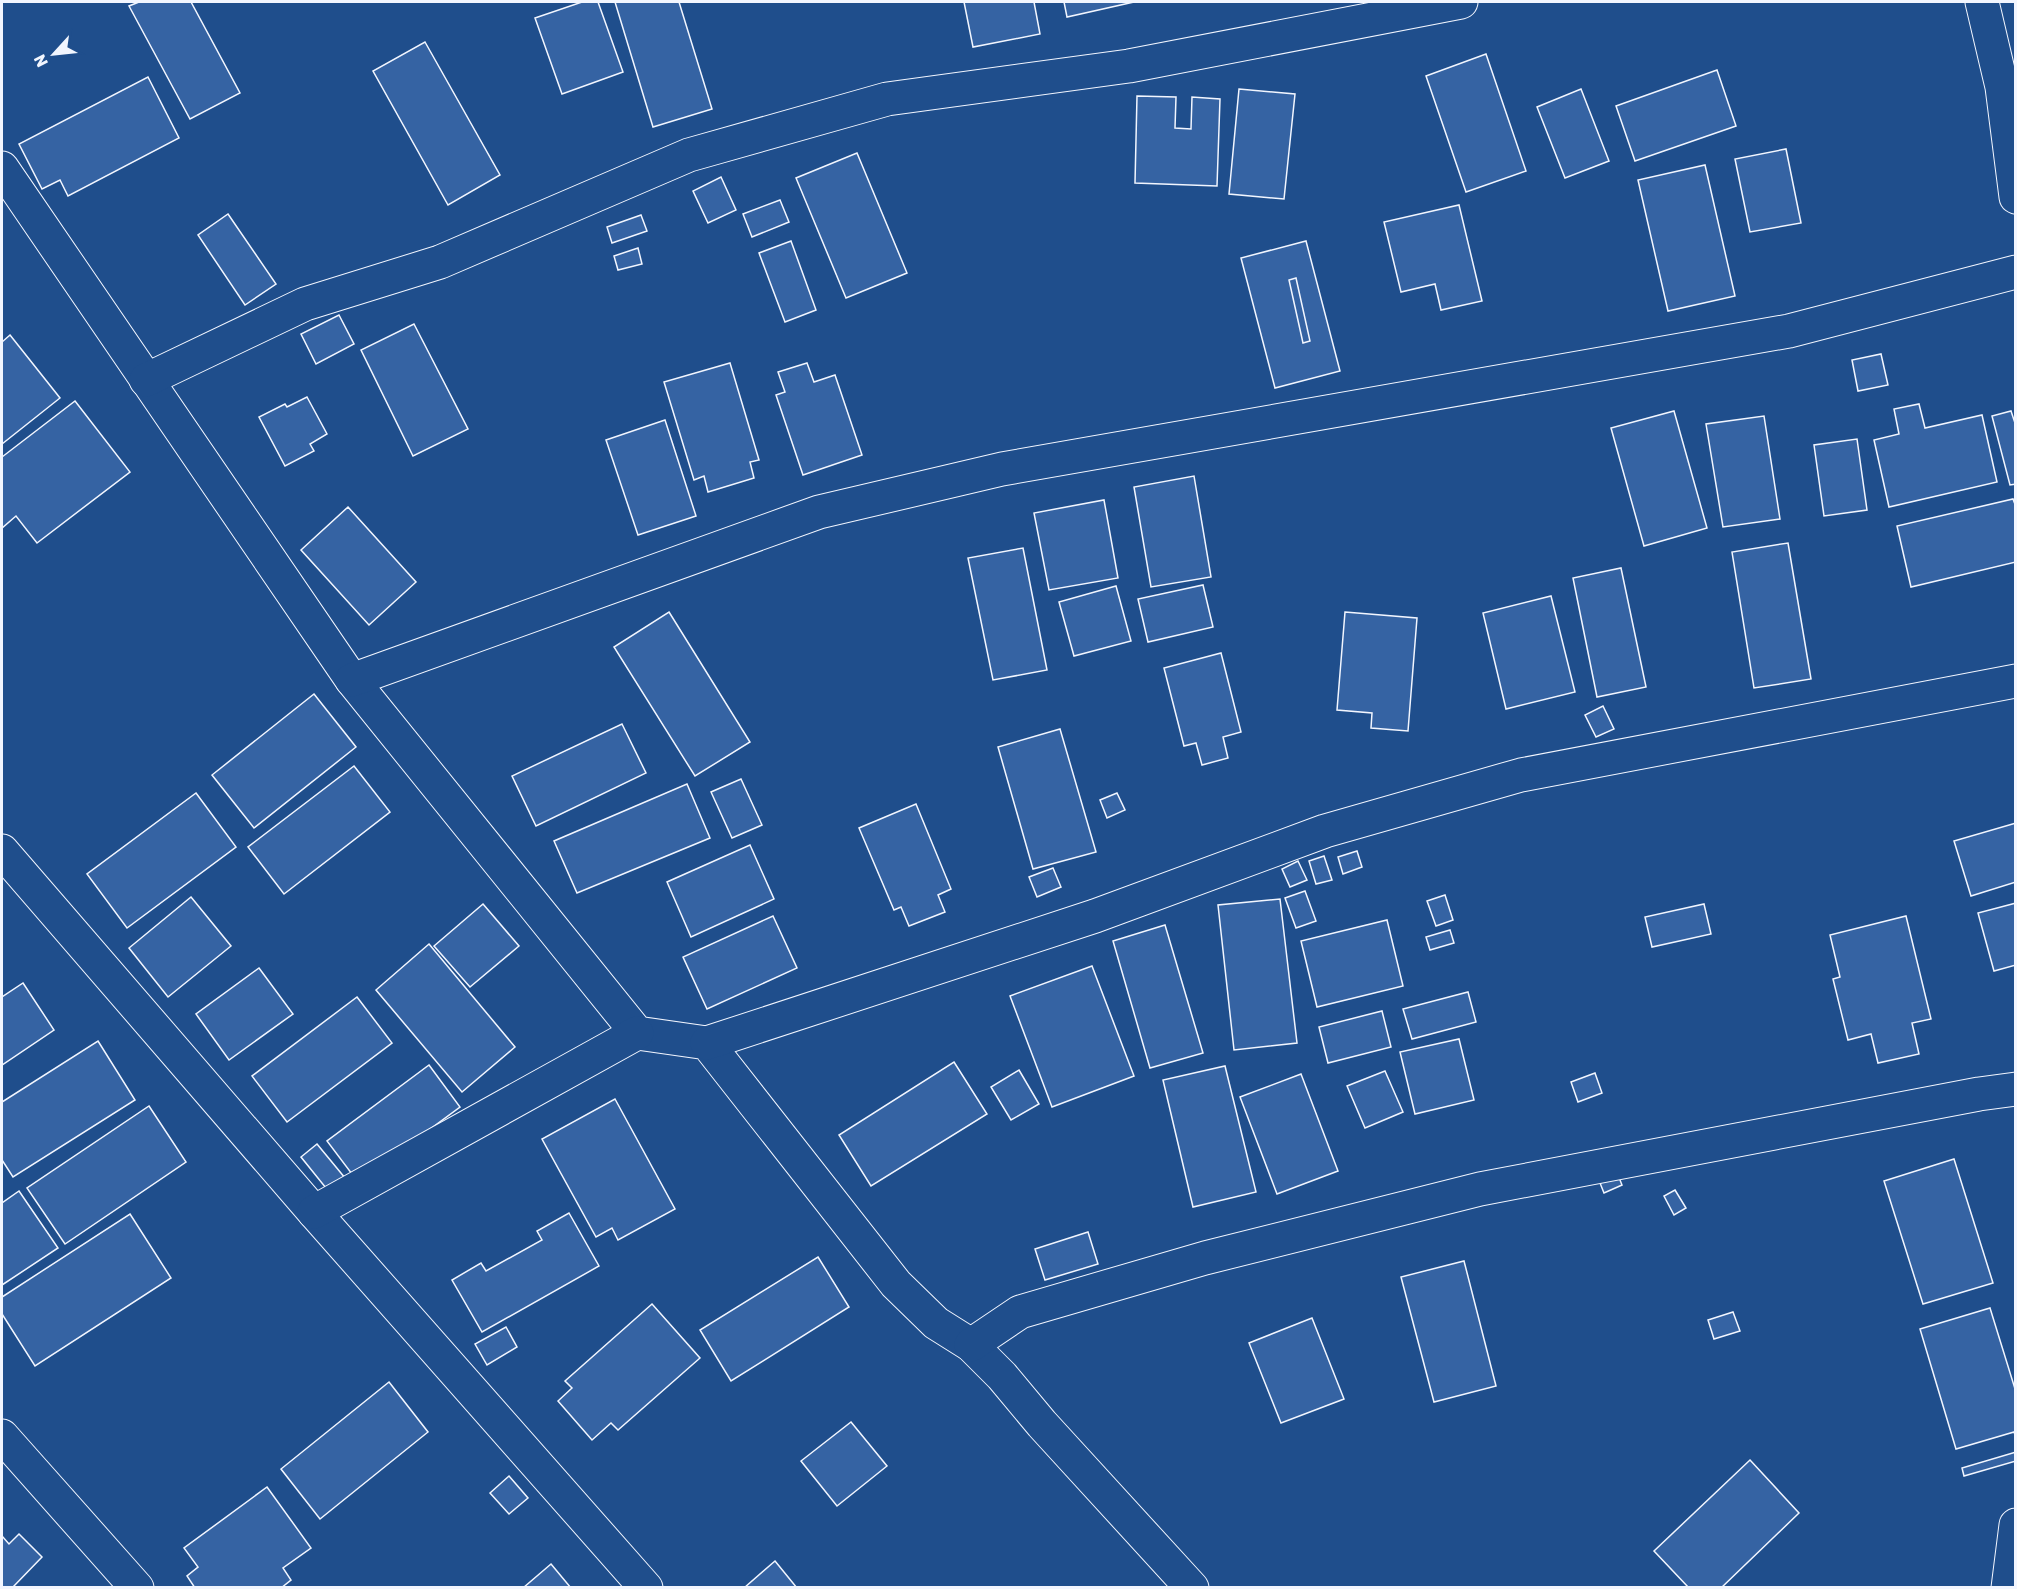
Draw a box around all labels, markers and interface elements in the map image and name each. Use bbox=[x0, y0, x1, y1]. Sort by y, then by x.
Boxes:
north arrow bbox=[24, 24, 84, 84]
text: N bbox=[30, 51, 52, 70]

